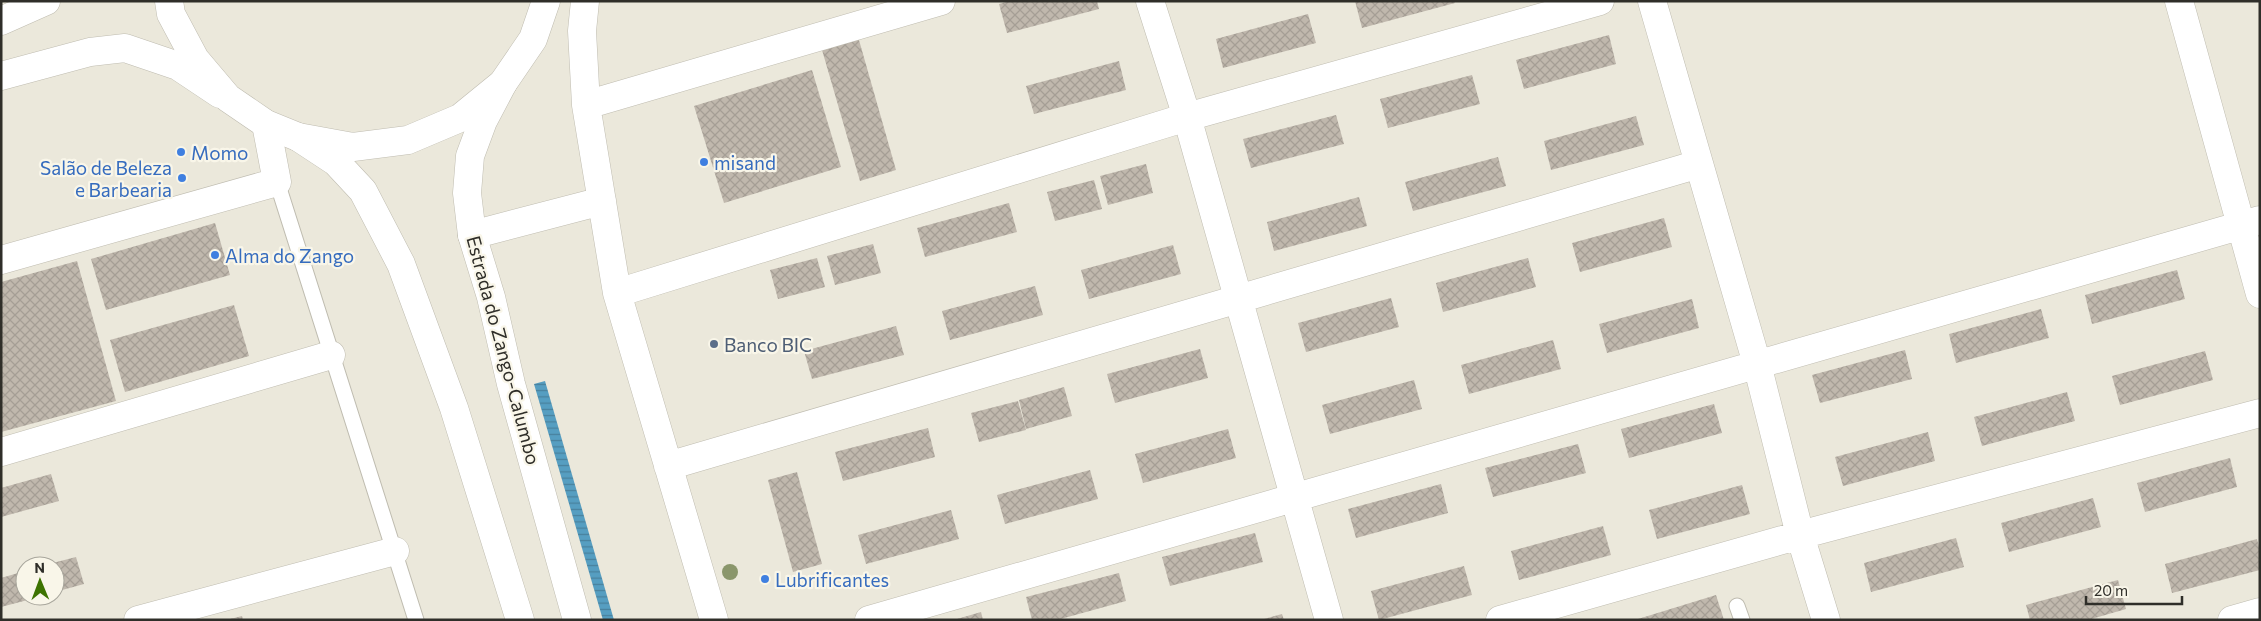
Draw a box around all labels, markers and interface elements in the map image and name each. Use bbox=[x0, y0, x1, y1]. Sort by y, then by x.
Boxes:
place label: Momo bbox=[191, 141, 248, 164]
marker: Momo bbox=[175, 146, 187, 158]
place label: misand bbox=[714, 151, 776, 174]
place label: Salão de Beleza e Barbearia bbox=[40, 156, 172, 201]
marker: misand bbox=[698, 156, 710, 168]
marker: Salão de Beleza e Barbearia bbox=[176, 172, 188, 184]
street label: Estrada do Zango-Calumbo bbox=[462, 233, 546, 467]
place label: Alma do Zango bbox=[225, 244, 354, 267]
marker: Alma do Zango bbox=[209, 249, 221, 261]
place label: Banco BIC bbox=[724, 333, 812, 356]
marker: Banco BIC bbox=[708, 338, 720, 350]
north arrow bbox=[15, 556, 65, 606]
text: N bbox=[34, 559, 45, 576]
place label: Lubrificantes bbox=[775, 568, 889, 591]
marker: Lubrificantes bbox=[759, 573, 771, 585]
scale bar bbox=[2086, 574, 2182, 606]
text: 20 m bbox=[2094, 581, 2128, 599]

